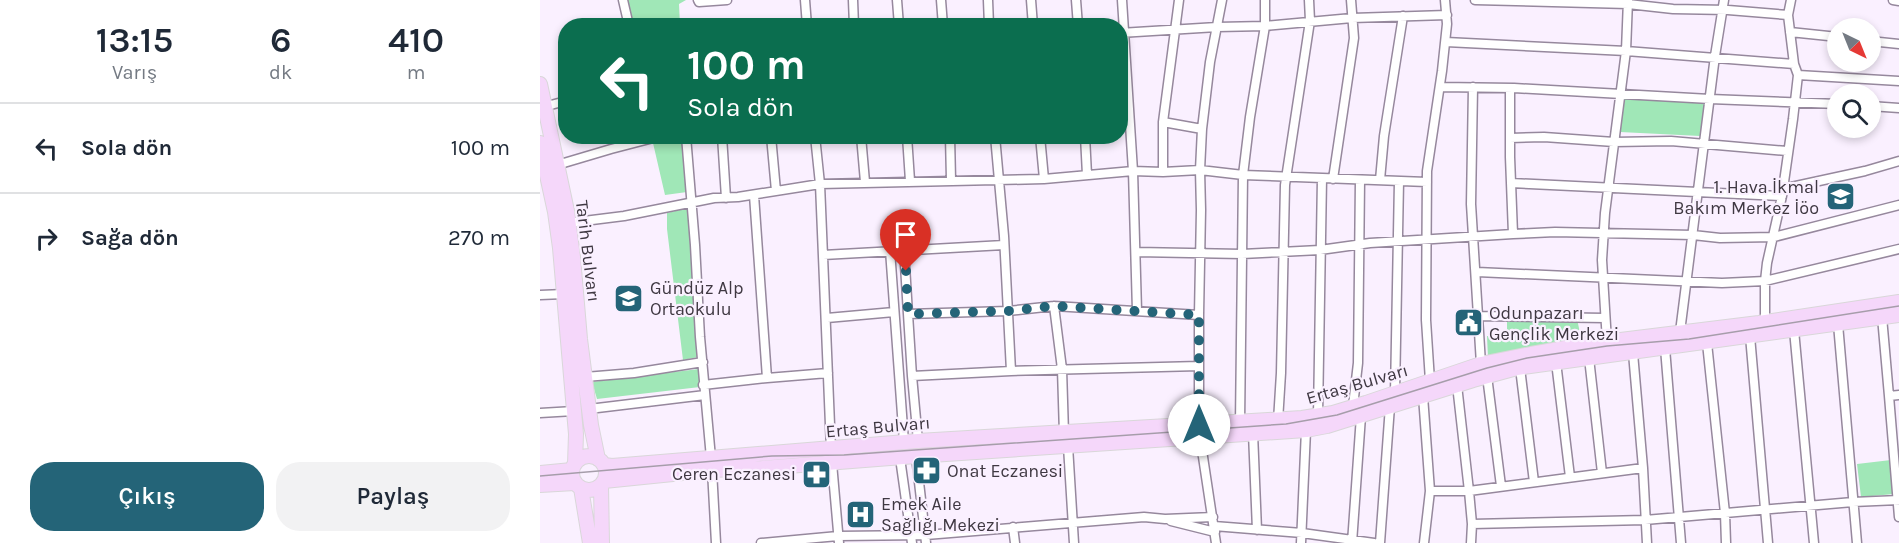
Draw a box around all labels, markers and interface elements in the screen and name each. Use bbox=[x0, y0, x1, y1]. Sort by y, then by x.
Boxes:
north arrow bbox=[1827, 18, 1881, 72]
map controls bbox=[1827, 18, 1881, 138]
text: 13:15 bbox=[96, 19, 173, 61]
text: 6 bbox=[270, 19, 291, 61]
text: 410 bbox=[388, 19, 444, 61]
text: 100 m bbox=[687, 40, 806, 90]
icon: left bbox=[588, 42, 666, 120]
text: Varış bbox=[112, 61, 157, 84]
text: dk bbox=[269, 61, 292, 84]
text: m bbox=[407, 61, 425, 84]
button: search bbox=[1827, 84, 1881, 138]
text: Sola dön bbox=[687, 91, 794, 123]
icon: left bbox=[30, 132, 63, 165]
text: Sola dön bbox=[81, 135, 172, 161]
text: 100 m bbox=[451, 135, 510, 161]
place label: 1. Hava İkmal Bakım Merkez İöo bbox=[1673, 176, 1819, 219]
school or university icon: 1. Hava İkmal Bakım Merkez İöo bbox=[1824, 181, 1856, 213]
street label: Tarih Bulvarı bbox=[571, 199, 605, 303]
pin bbox=[880, 209, 931, 271]
icon: arrive bbox=[889, 218, 922, 251]
icon: right bbox=[30, 222, 63, 255]
text: Sağa dön bbox=[81, 225, 179, 251]
text: 270 m bbox=[448, 225, 510, 251]
place label: Gündüz Alp Ortaokulu bbox=[650, 277, 744, 320]
school or university icon: Gündüz Alp Ortaokulu bbox=[613, 282, 645, 314]
place label: Odunpazarı Gençlik Merkezi bbox=[1489, 302, 1619, 345]
public building icon: Odunpazarı Gençlik Merkezi bbox=[1452, 307, 1484, 339]
street label: Ertaş Bulvarı bbox=[1304, 359, 1410, 409]
position arrow bbox=[1167, 393, 1231, 457]
street label: Ertaş Bulvarı bbox=[825, 411, 931, 443]
pharmacy icon: Onat Eczanesi bbox=[910, 455, 942, 487]
pharmacy icon: Ceren Eczanesi bbox=[801, 458, 833, 490]
place label: Onat Eczanesi bbox=[947, 460, 1063, 482]
button: Çıkış bbox=[30, 462, 264, 531]
button: Paylaş bbox=[276, 462, 510, 531]
place label: Ceren Eczanesi bbox=[672, 463, 796, 485]
place label: Emek Aile Sağlığı Mekezi bbox=[881, 493, 1000, 536]
hospital icon: Emek Aile Sağlığı Mekezi bbox=[844, 498, 876, 530]

